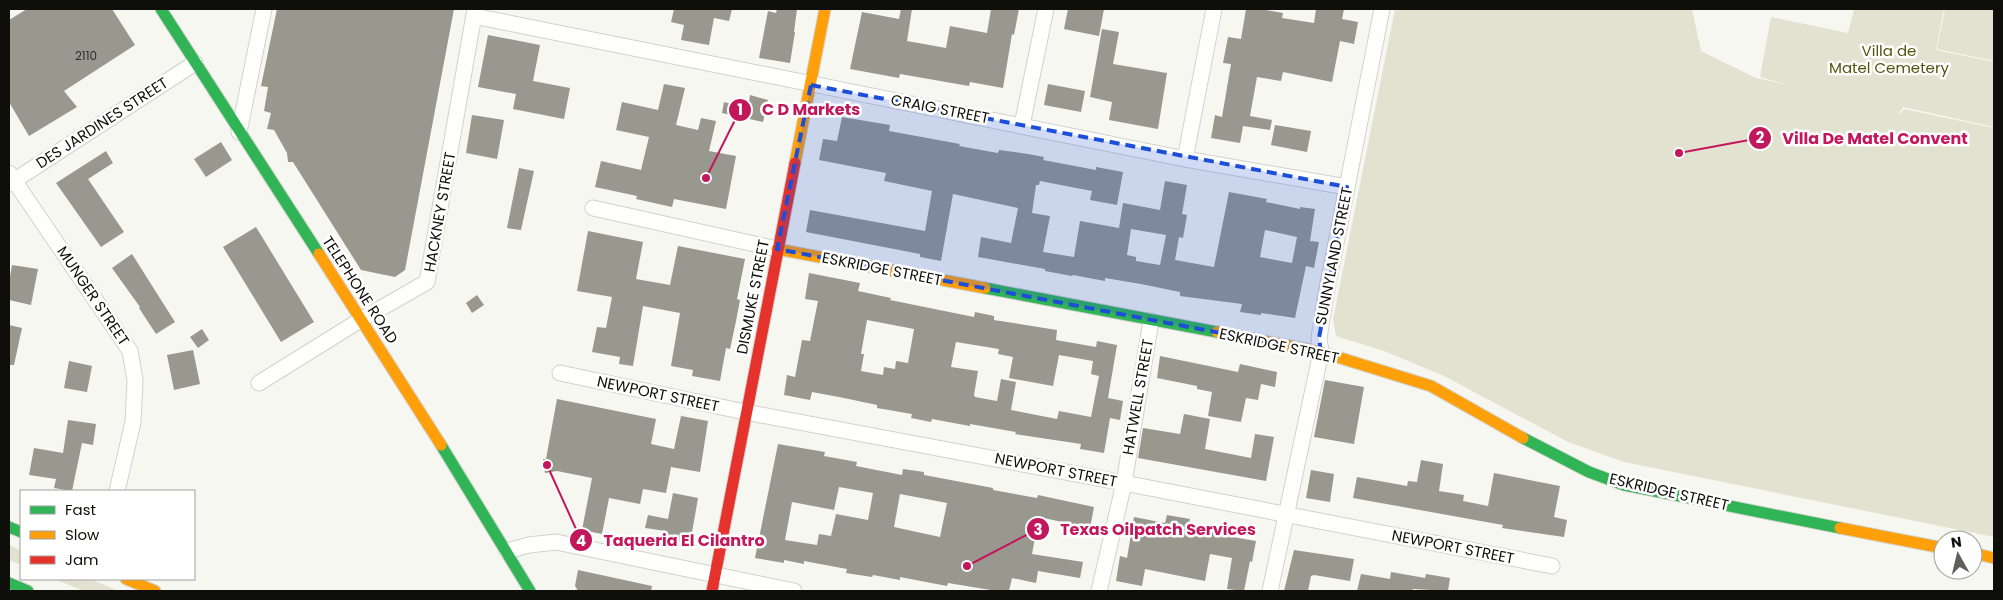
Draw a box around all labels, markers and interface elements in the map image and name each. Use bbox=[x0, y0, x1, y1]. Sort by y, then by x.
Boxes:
park label: Villa de Matel Cemetery bbox=[1829, 40, 1950, 78]
house number: 2110 bbox=[75, 47, 97, 64]
street label: DES JARDINES STREET bbox=[32, 72, 172, 173]
street label: CRAIG STREET bbox=[889, 89, 991, 128]
callout: C D Markets bbox=[727, 94, 870, 125]
text: C D Markets bbox=[762, 98, 860, 121]
text: 1 bbox=[737, 99, 743, 120]
callout: Villa De Matel Convent bbox=[1747, 123, 1978, 154]
text: 2 bbox=[1756, 127, 1765, 148]
text: Villa De Matel Convent bbox=[1782, 127, 1968, 150]
street label: HACKNEY STREET bbox=[419, 150, 460, 274]
street label: SUNNYLAND STREET bbox=[1310, 185, 1357, 327]
street label: TELEPHONE ROAD bbox=[318, 232, 403, 348]
street label: DISMUKE STREET bbox=[731, 238, 774, 356]
street label: MUNGER STREET bbox=[52, 242, 134, 350]
street label: ESKRIDGE STREET bbox=[820, 247, 944, 290]
street label: ESKRIDGE STREET bbox=[1217, 323, 1341, 368]
street label: HATWELL STREET bbox=[1117, 337, 1158, 457]
street label: NEWPORT STREET bbox=[595, 370, 721, 417]
street label: NEWPORT STREET bbox=[993, 447, 1119, 492]
street label: ESKRIDGE STREET bbox=[1607, 468, 1731, 515]
legend bbox=[20, 490, 195, 580]
text: Fast bbox=[65, 499, 96, 520]
callout: Texas Oilpatch Services bbox=[1025, 514, 1266, 545]
text: Texas Oilpatch Services bbox=[1060, 518, 1256, 541]
text: 3 bbox=[1033, 519, 1043, 540]
text: Slow bbox=[65, 524, 100, 545]
street label: NEWPORT STREET bbox=[1390, 524, 1516, 569]
callout: Taqueria El Cilantro bbox=[568, 525, 775, 556]
text: Taqueria El Cilantro bbox=[603, 529, 765, 552]
text: 4 bbox=[576, 530, 586, 551]
north arrow bbox=[1933, 530, 1983, 580]
text: N bbox=[1950, 531, 1963, 553]
text: Jam bbox=[65, 549, 99, 570]

